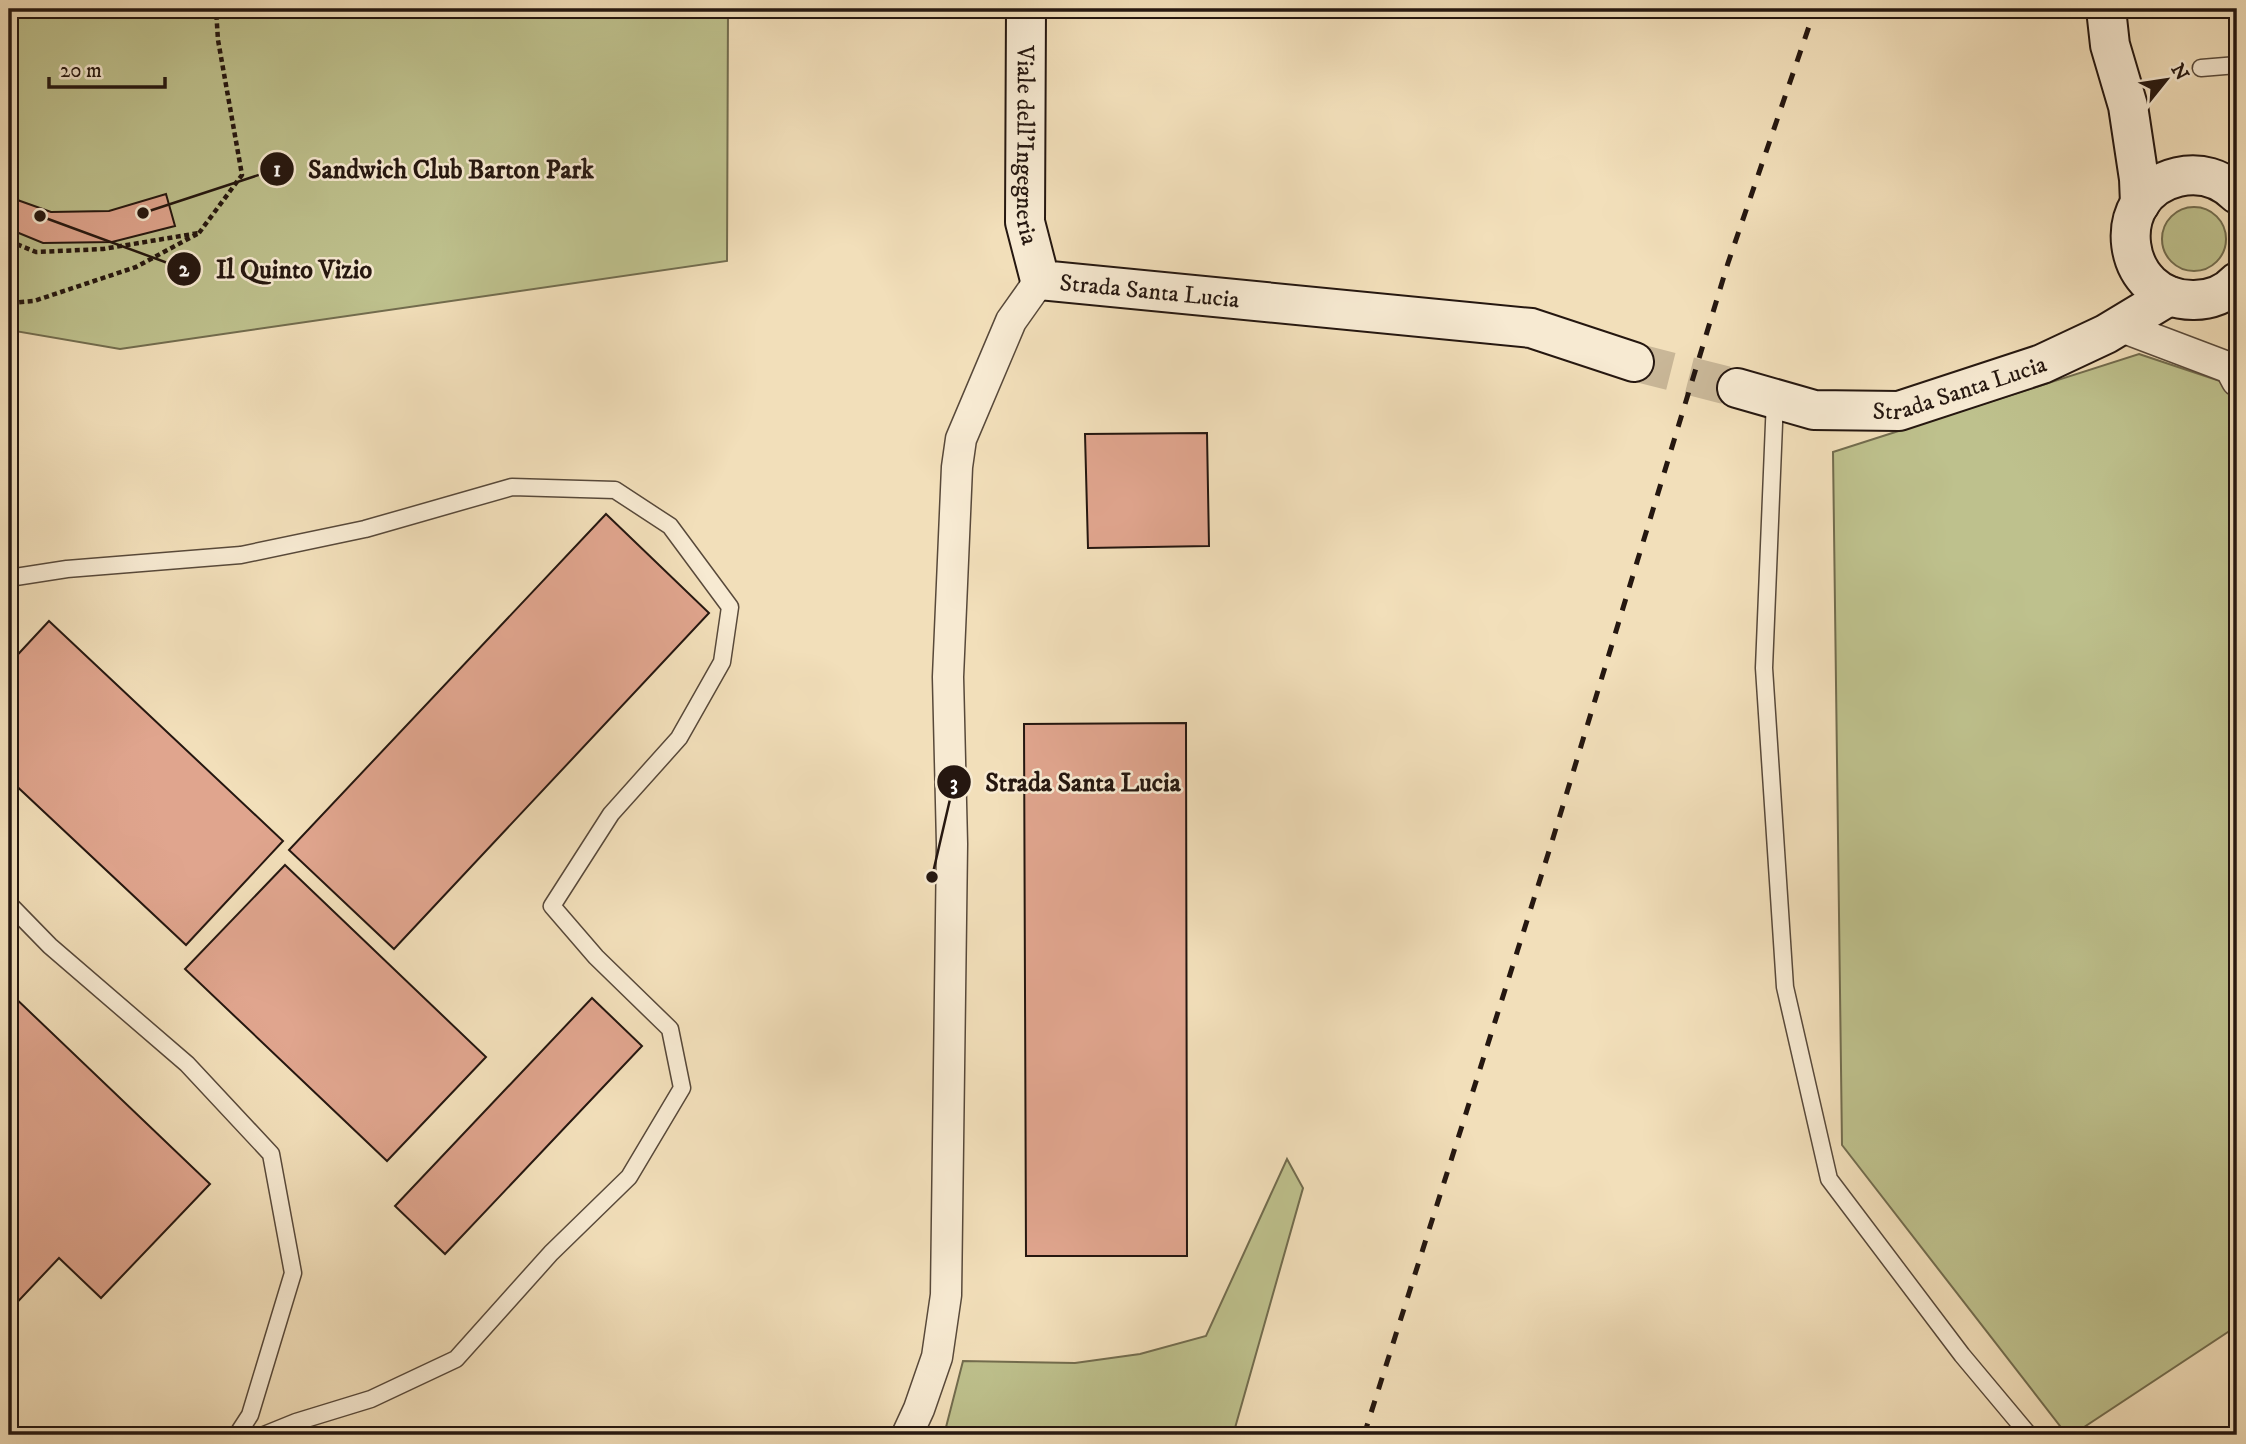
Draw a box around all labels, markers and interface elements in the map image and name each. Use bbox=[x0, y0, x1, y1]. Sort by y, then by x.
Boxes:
street label: Viale dell'Ingegneria bbox=[1009, 44, 1044, 249]
scale bar bbox=[49, 46, 164, 90]
north arrow bbox=[2130, 46, 2200, 116]
text: 20 m bbox=[60, 58, 102, 84]
text: N bbox=[2166, 60, 2193, 85]
callout: Sandwich Club Barton Park bbox=[259, 145, 608, 192]
text: Sandwich Club Barton Park bbox=[308, 154, 595, 187]
text: 1 bbox=[273, 157, 281, 183]
callout: Il Quinto Vizio bbox=[167, 245, 386, 292]
text: Il Quinto Vizio bbox=[216, 254, 372, 287]
text: 2 bbox=[179, 257, 190, 283]
street label: Strada Santa Lucia bbox=[1058, 268, 1242, 316]
street label: Strada Santa Lucia bbox=[1872, 349, 2051, 427]
callout: Strada Santa Lucia bbox=[937, 759, 1195, 806]
text: Strada Santa Lucia bbox=[985, 767, 1182, 800]
text: 3 bbox=[950, 771, 958, 797]

